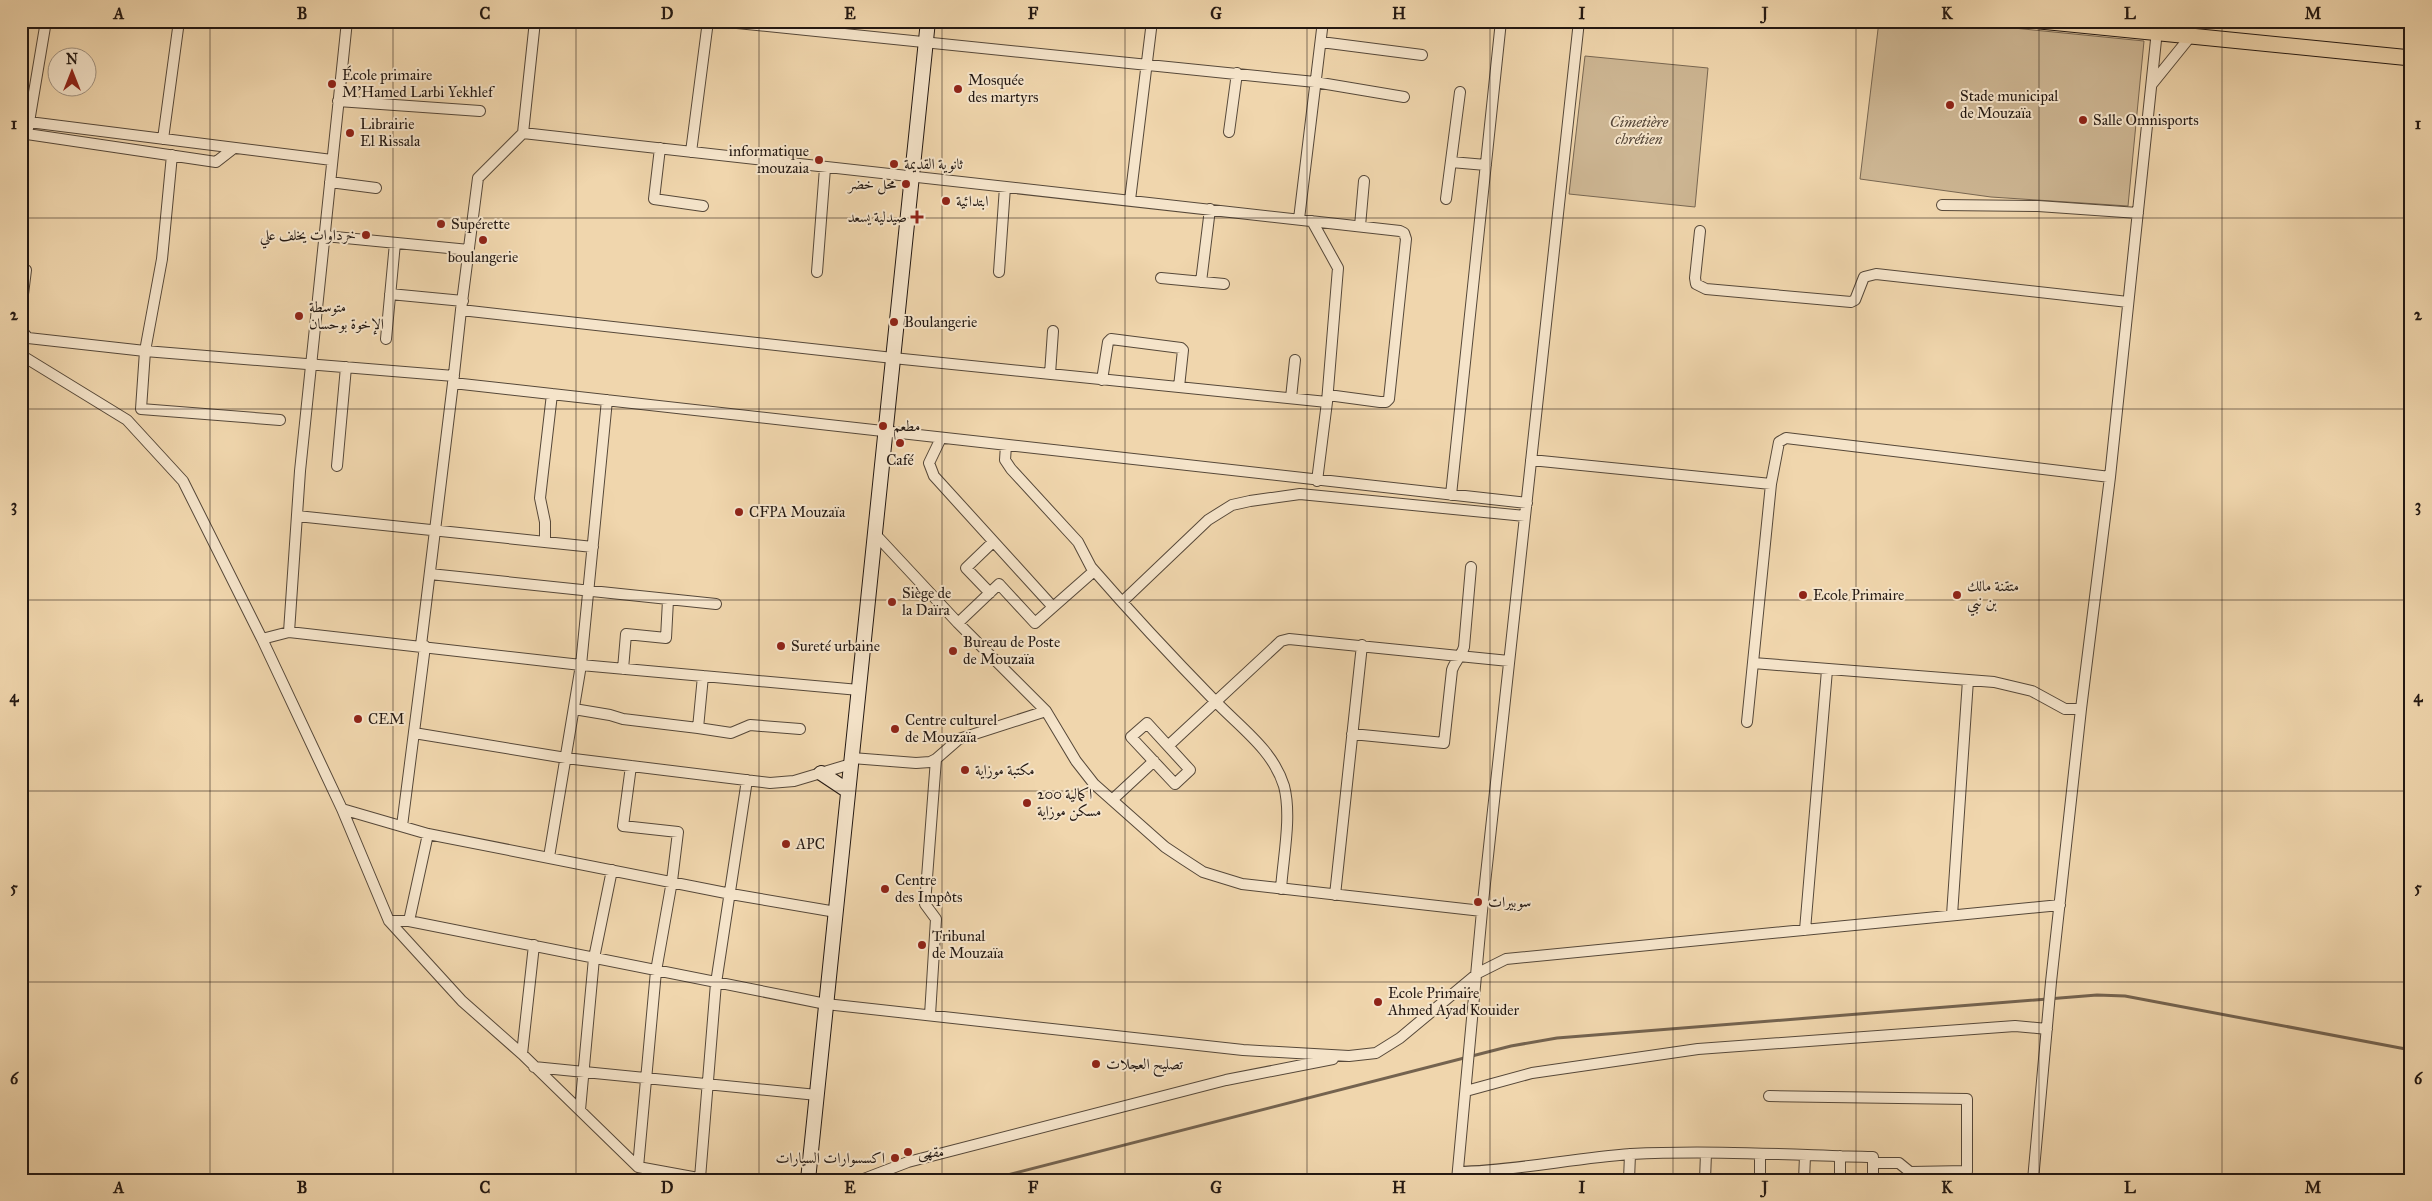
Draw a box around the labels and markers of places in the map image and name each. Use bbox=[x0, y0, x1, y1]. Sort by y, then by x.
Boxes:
place label: École primaire M'Hamed Larbi Yekhlef bbox=[342, 65, 496, 101]
place label: Mosquée des martyrs bbox=[968, 71, 1038, 106]
marker: École primaire M'Hamed Larbi Yekhlef bbox=[326, 78, 338, 90]
marker: Mosquée des martyrs bbox=[952, 83, 964, 95]
place label: Stade municipal de Mouzaïa bbox=[1960, 87, 2059, 122]
marker: Stade municipal de Mouzaïa bbox=[1944, 99, 1956, 111]
place label: Salle Omnisports bbox=[2093, 111, 2199, 129]
marker: Salle Omnisports bbox=[2077, 114, 2089, 126]
place label: Librairie El Rissala bbox=[360, 115, 421, 150]
marker: Librairie El Rissala bbox=[344, 127, 356, 139]
place label: informatique mouzaia bbox=[729, 142, 810, 177]
marker: informatique mouzaia bbox=[813, 154, 825, 166]
place label: ثانوية القديمة bbox=[904, 155, 963, 173]
marker: ثانوية القديمة bbox=[888, 158, 900, 170]
place label: محل خضر bbox=[846, 175, 896, 195]
marker: محل خضر bbox=[900, 178, 912, 190]
place label: ابتدائية bbox=[956, 192, 989, 210]
marker: ابتدائية bbox=[940, 195, 952, 207]
place label: صيدلية يسعد bbox=[847, 208, 907, 226]
marker: صيدلية يسعد bbox=[911, 211, 923, 223]
place label: Supérette bbox=[451, 215, 510, 233]
marker: Supérette bbox=[435, 218, 447, 230]
place label: خرداوات يخلف علي bbox=[260, 226, 356, 249]
marker: خرداوات يخلف علي bbox=[360, 229, 372, 241]
marker: boulangerie bbox=[477, 234, 489, 246]
place label: boulangerie bbox=[448, 248, 518, 266]
place label: متوسطة الإخوة بوحسان bbox=[309, 298, 384, 335]
marker: متوسطة الإخوة بوحسان bbox=[293, 310, 305, 322]
place label: Boulangerie bbox=[904, 313, 977, 331]
marker: Boulangerie bbox=[888, 316, 900, 328]
place label: مطعم bbox=[893, 417, 920, 440]
marker: مطعم bbox=[877, 420, 889, 432]
marker: Café bbox=[894, 437, 906, 449]
place label: Café bbox=[886, 451, 915, 469]
place label: CFPA Mouzaïa bbox=[749, 503, 846, 521]
marker: CFPA Mouzaïa bbox=[733, 506, 745, 518]
place label: متقنة مالك بن نبي bbox=[1967, 577, 2019, 617]
place label: Siège de la Daïra bbox=[902, 584, 951, 619]
place label: Ecole Primaire bbox=[1813, 586, 1904, 604]
marker: Ecole Primaire bbox=[1797, 589, 1809, 601]
marker: متقنة مالك بن نبي bbox=[1951, 589, 1963, 601]
marker: Siège de la Daïra bbox=[886, 596, 898, 608]
place label: Bureau de Poste de Mouzaïa bbox=[963, 633, 1060, 668]
place label: Sureté urbaine bbox=[791, 637, 880, 655]
marker: Sureté urbaine bbox=[775, 640, 787, 652]
marker: Bureau de Poste de Mouzaïa bbox=[947, 645, 959, 657]
place label: CEM bbox=[368, 710, 404, 728]
place label: Centre culturel de Mouzaïa bbox=[905, 711, 998, 746]
marker: CEM bbox=[352, 713, 364, 725]
marker: Centre culturel de Mouzaïa bbox=[889, 723, 901, 735]
place label: مكتبة موزاية bbox=[975, 761, 1035, 779]
marker: مكتبة موزاية bbox=[959, 764, 971, 776]
place label: اكمالية 200 مسكن موزاية bbox=[1037, 785, 1101, 821]
marker: اكمالية 200 مسكن موزاية bbox=[1021, 797, 1033, 809]
place label: APC bbox=[795, 835, 825, 853]
marker: APC bbox=[780, 838, 792, 850]
place label: Centre des Impôts bbox=[895, 871, 962, 906]
marker: Centre des Impôts bbox=[879, 883, 891, 895]
place label: سوبيرات bbox=[1488, 893, 1531, 911]
marker: سوبيرات bbox=[1472, 896, 1484, 908]
place label: Tribunal de Mouzaïa bbox=[932, 927, 1004, 962]
marker: Tribunal de Mouzaïa bbox=[916, 939, 928, 951]
place label: Ecole Primaire Ahmed Ayad Kouider bbox=[1387, 984, 1520, 1019]
marker: Ecole Primaire Ahmed Ayad Kouider bbox=[1372, 996, 1384, 1008]
place label: تصليح العجلات bbox=[1106, 1055, 1183, 1078]
marker: تصليح العجلات bbox=[1090, 1058, 1102, 1070]
place label: مقهى bbox=[918, 1143, 944, 1163]
marker: مقهى bbox=[902, 1146, 914, 1158]
place label: اكسسوارات السيارات bbox=[775, 1149, 885, 1167]
marker: اكسسوارات السيارات bbox=[889, 1152, 901, 1164]

